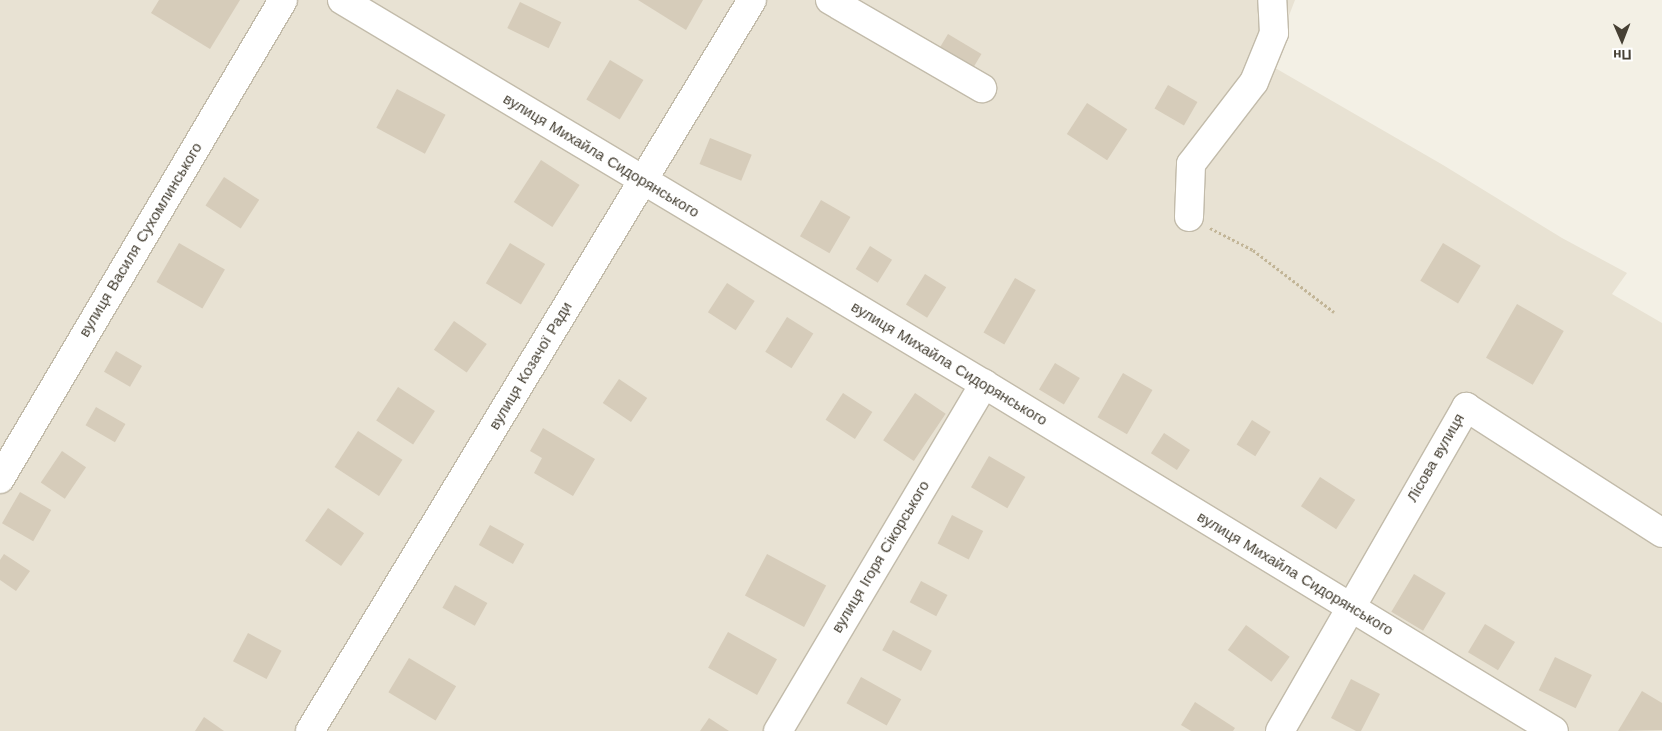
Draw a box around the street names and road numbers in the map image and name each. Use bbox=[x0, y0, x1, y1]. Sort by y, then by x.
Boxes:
street label: вулиця Михайла Сидорянського bbox=[500, 90, 702, 222]
street label: вулиця Василя Сухомлинського bbox=[76, 140, 206, 340]
street label: вулиця Михайла Сидорянського bbox=[848, 298, 1050, 430]
street label: вулиця Козачої Ради bbox=[486, 299, 576, 433]
street label: Лісова вулиця bbox=[1403, 411, 1469, 505]
street label: вулиця Ігоря Сікорського bbox=[828, 478, 934, 636]
street label: вулиця Михайла Сидорянського bbox=[1194, 508, 1396, 640]

